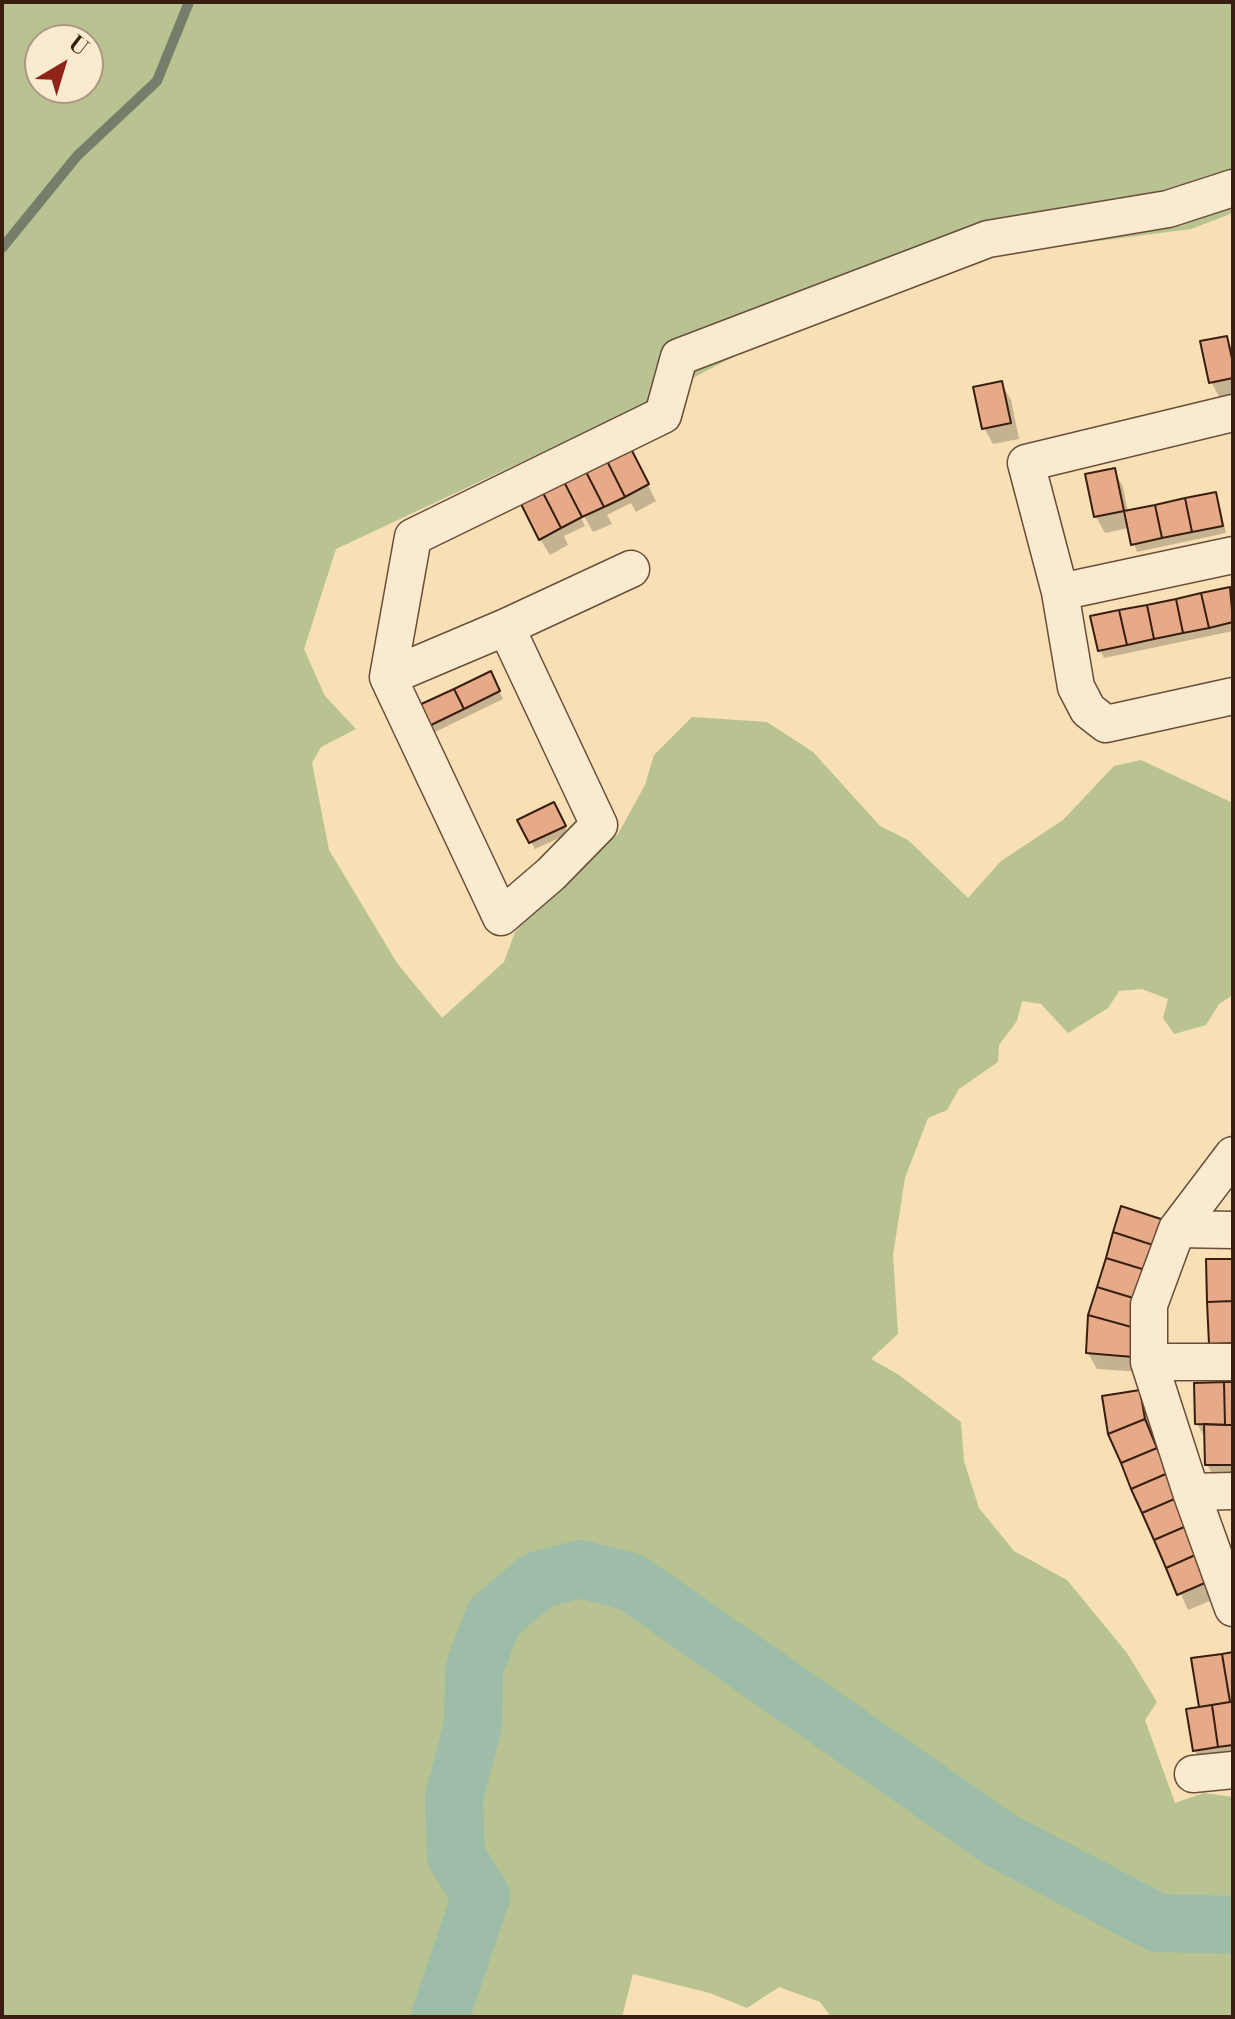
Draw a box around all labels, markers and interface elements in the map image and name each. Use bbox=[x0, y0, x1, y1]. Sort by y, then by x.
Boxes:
north arrow bbox=[24, 24, 104, 104]
text: U bbox=[63, 30, 93, 62]

